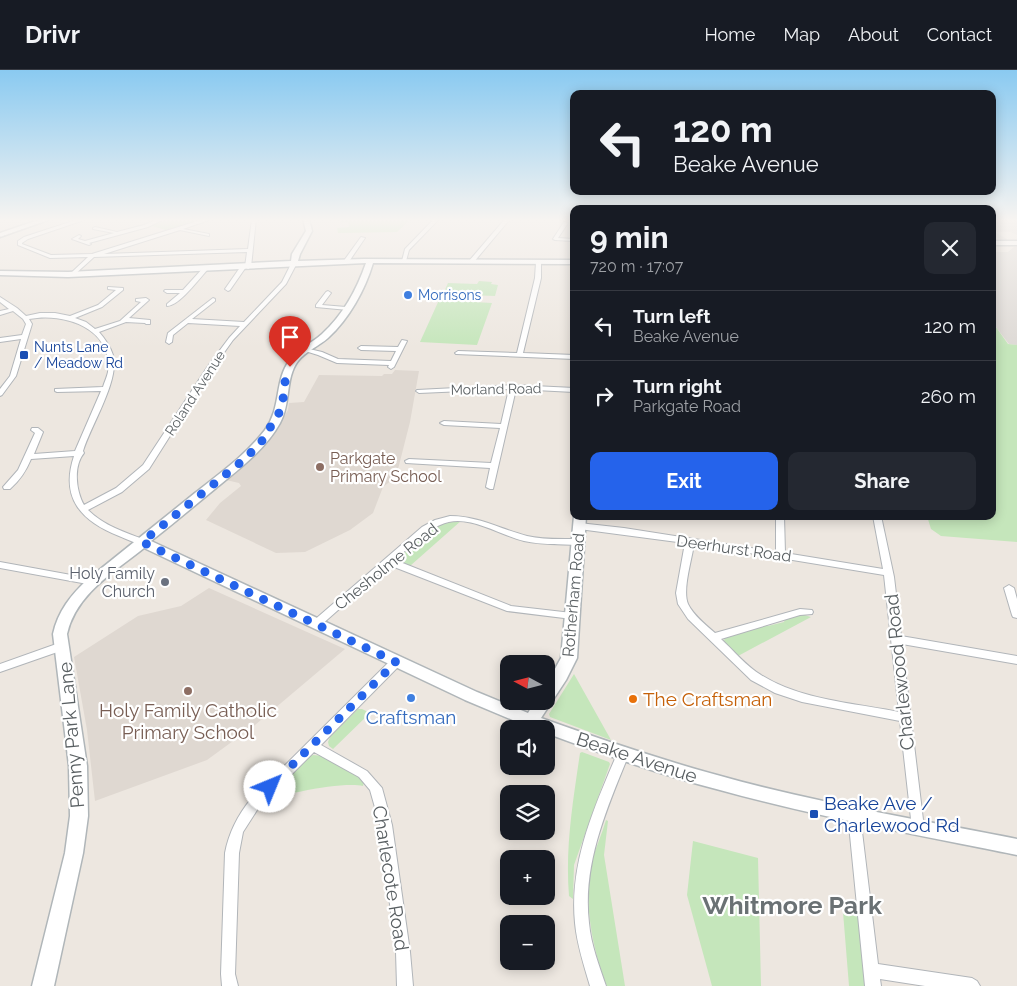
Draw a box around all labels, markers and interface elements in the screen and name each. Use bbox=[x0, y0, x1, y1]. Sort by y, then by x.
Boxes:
text: Drivr bbox=[25, 20, 80, 49]
text: Home bbox=[704, 24, 755, 45]
text: Map bbox=[783, 24, 820, 45]
text: About bbox=[848, 24, 899, 45]
text: Contact bbox=[927, 24, 992, 45]
text: 120 m bbox=[673, 109, 773, 150]
icon: left bbox=[590, 110, 655, 175]
text: Beake Avenue bbox=[673, 151, 819, 177]
text: 9 min bbox=[590, 220, 669, 255]
button: close bbox=[924, 222, 976, 274]
text: 720 m · 17:07 bbox=[590, 257, 683, 276]
place label: Morrisons bbox=[418, 287, 482, 303]
marker: Morrisons bbox=[402, 289, 414, 301]
text: Turn left bbox=[633, 305, 710, 327]
icon: left bbox=[590, 312, 618, 340]
text: 120 m bbox=[924, 315, 976, 337]
pin bbox=[269, 316, 311, 367]
icon: arrive bbox=[276, 323, 304, 351]
text: Beake Avenue bbox=[633, 327, 739, 346]
place label: Nunts Lane / Meadow Rd bbox=[34, 339, 123, 371]
street label: Roland Avenue bbox=[162, 348, 228, 438]
marker: Nunts Lane / Meadow Rd bbox=[18, 349, 30, 361]
text: Turn right bbox=[633, 375, 722, 397]
street label: Morland Road bbox=[450, 380, 542, 398]
icon: right bbox=[590, 382, 618, 410]
text: 260 m bbox=[921, 385, 976, 407]
text: Parkgate Road bbox=[633, 397, 741, 416]
place label: Parkgate Primary School bbox=[330, 449, 442, 486]
button: Exit bbox=[590, 452, 778, 510]
button: Share bbox=[788, 452, 976, 510]
marker: Parkgate Primary School bbox=[314, 461, 326, 473]
street label: Chesholme Road bbox=[331, 519, 442, 614]
street label: Deerhurst Road bbox=[675, 531, 793, 566]
street label: Rotherham Road bbox=[559, 532, 588, 658]
place label: Holy Family Church bbox=[69, 564, 155, 601]
marker: Holy Family Church bbox=[159, 576, 171, 588]
street label: Charlewood Road bbox=[880, 593, 918, 751]
north arrow bbox=[500, 655, 555, 710]
map controls bbox=[500, 655, 555, 970]
street label: Penny Park Lane bbox=[54, 661, 88, 809]
marker: Holy Family Catholic Primary School bbox=[182, 685, 194, 697]
place label: The Craftsman bbox=[643, 688, 772, 710]
marker: Craftsman bbox=[405, 692, 417, 704]
marker: The Craftsman bbox=[627, 693, 639, 705]
place label: Holy Family Catholic Primary School bbox=[99, 699, 277, 743]
place label: Craftsman bbox=[366, 706, 456, 728]
button: sound bbox=[500, 720, 555, 775]
street label: Beake Avenue bbox=[574, 727, 700, 787]
position arrow bbox=[243, 760, 295, 812]
button: layers bbox=[500, 785, 555, 840]
place label: Beake Ave / Charlewood Rd bbox=[824, 792, 960, 836]
street label: Charlecote Road bbox=[369, 804, 413, 952]
marker: Beake Ave / Charlewood Rd bbox=[808, 808, 820, 820]
button: + bbox=[500, 850, 555, 905]
district label: Whitmore Park bbox=[702, 890, 883, 920]
button: − bbox=[500, 915, 555, 970]

